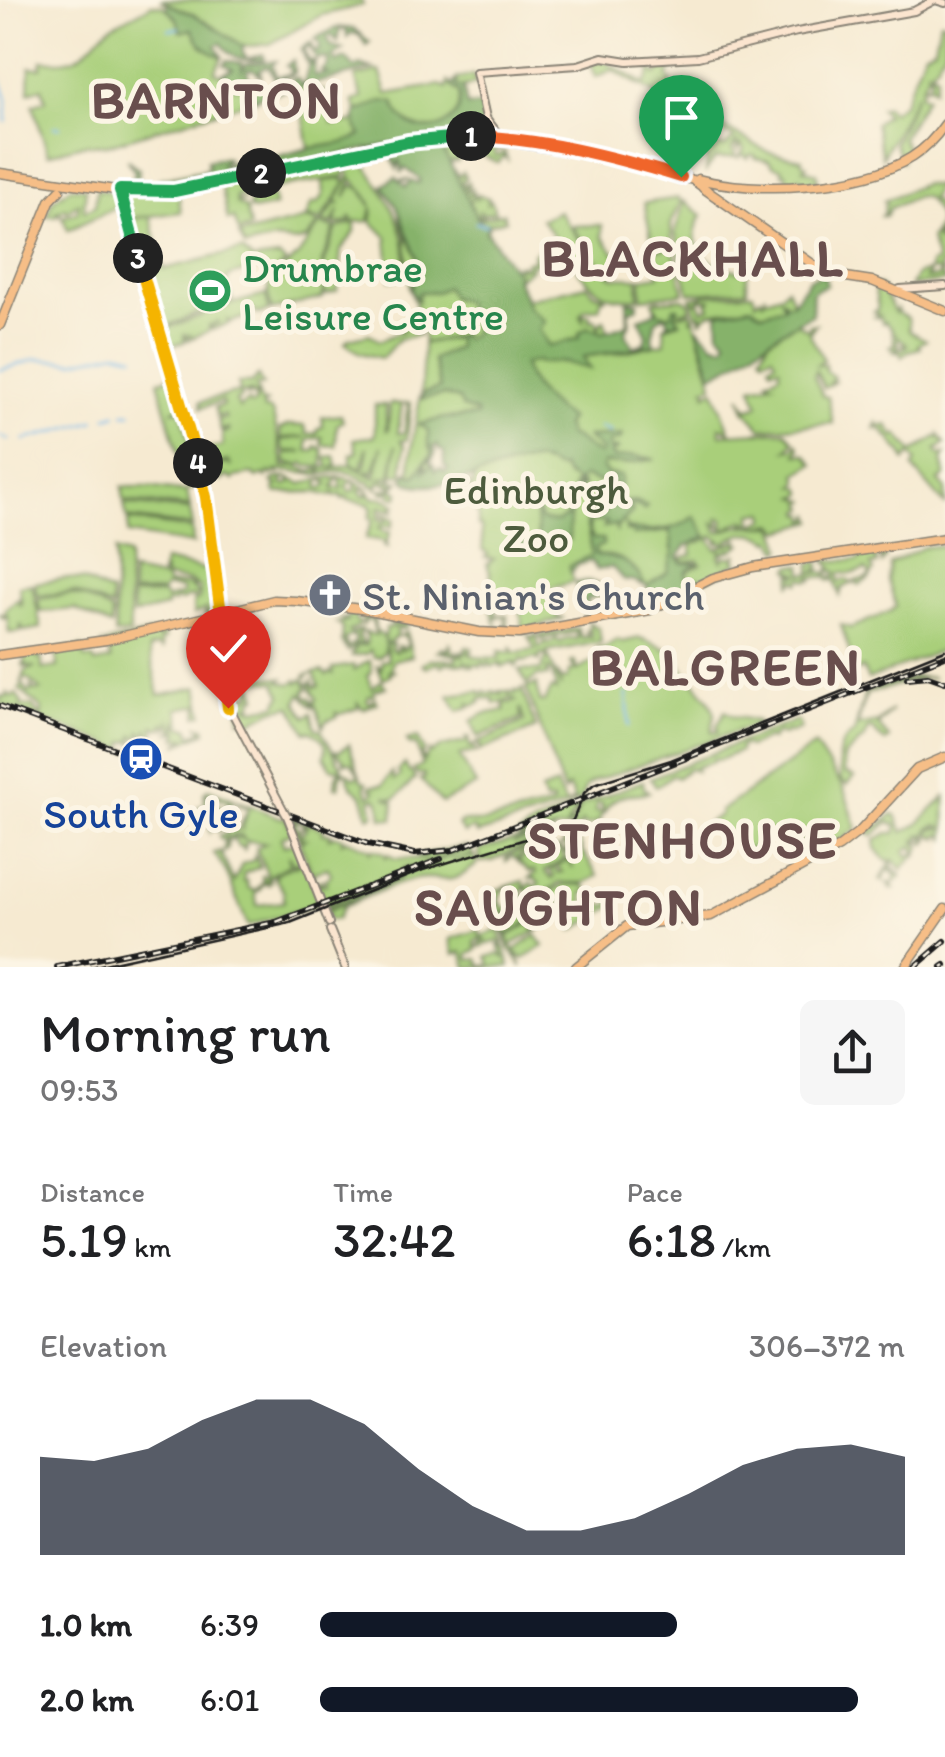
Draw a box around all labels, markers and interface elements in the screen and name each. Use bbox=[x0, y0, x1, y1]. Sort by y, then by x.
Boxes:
district label: BARNTON bbox=[91, 69, 343, 131]
pin bbox=[639, 75, 724, 178]
icon: arrive bbox=[654, 90, 709, 145]
pin: 1 bbox=[446, 111, 496, 161]
text: 1 bbox=[465, 119, 478, 153]
pin: 2 bbox=[236, 148, 286, 198]
text: 2 bbox=[254, 156, 268, 190]
district label: BLACKHALL bbox=[541, 227, 845, 289]
pin: 3 bbox=[113, 233, 163, 283]
text: 3 bbox=[130, 241, 146, 275]
place label: Drumbrae Leisure Centre bbox=[242, 242, 504, 341]
sports icon: Drumbrae Leisure Centre bbox=[187, 268, 233, 314]
pin: 4 bbox=[173, 438, 223, 488]
text: 4 bbox=[190, 446, 206, 480]
park label: Edinburgh Zoo bbox=[444, 464, 628, 563]
place label: St. Ninian's Church bbox=[362, 570, 705, 621]
church icon: St. Ninian's Church bbox=[307, 572, 353, 618]
pin bbox=[186, 606, 271, 709]
icon: check bbox=[201, 621, 256, 676]
district label: BALGREEN bbox=[590, 636, 862, 698]
station icon: South Gyle bbox=[118, 736, 164, 782]
place label: South Gyle bbox=[43, 788, 239, 839]
district label: STENHOUSE bbox=[528, 809, 838, 871]
district label: SAUGHTON bbox=[414, 876, 704, 938]
text: Morning run bbox=[40, 1000, 331, 1066]
button: share bbox=[800, 1000, 905, 1105]
text: 09:53 bbox=[40, 1071, 119, 1109]
text: Distance bbox=[40, 1175, 145, 1209]
text: Time bbox=[333, 1175, 393, 1209]
text: Pace bbox=[627, 1175, 683, 1209]
text: 5.19 bbox=[40, 1209, 128, 1270]
text: 32:42 bbox=[333, 1209, 455, 1270]
text: 6:18 bbox=[627, 1209, 716, 1270]
text: km bbox=[128, 1230, 171, 1264]
text: /km bbox=[716, 1230, 771, 1264]
text: Elevation bbox=[40, 1327, 167, 1365]
text: 306–372 m bbox=[749, 1327, 905, 1365]
text: 1.0 km bbox=[40, 1606, 132, 1644]
text: 6:39 bbox=[200, 1606, 259, 1644]
text: 2.0 km bbox=[40, 1681, 134, 1719]
text: 6:01 bbox=[200, 1681, 259, 1719]

